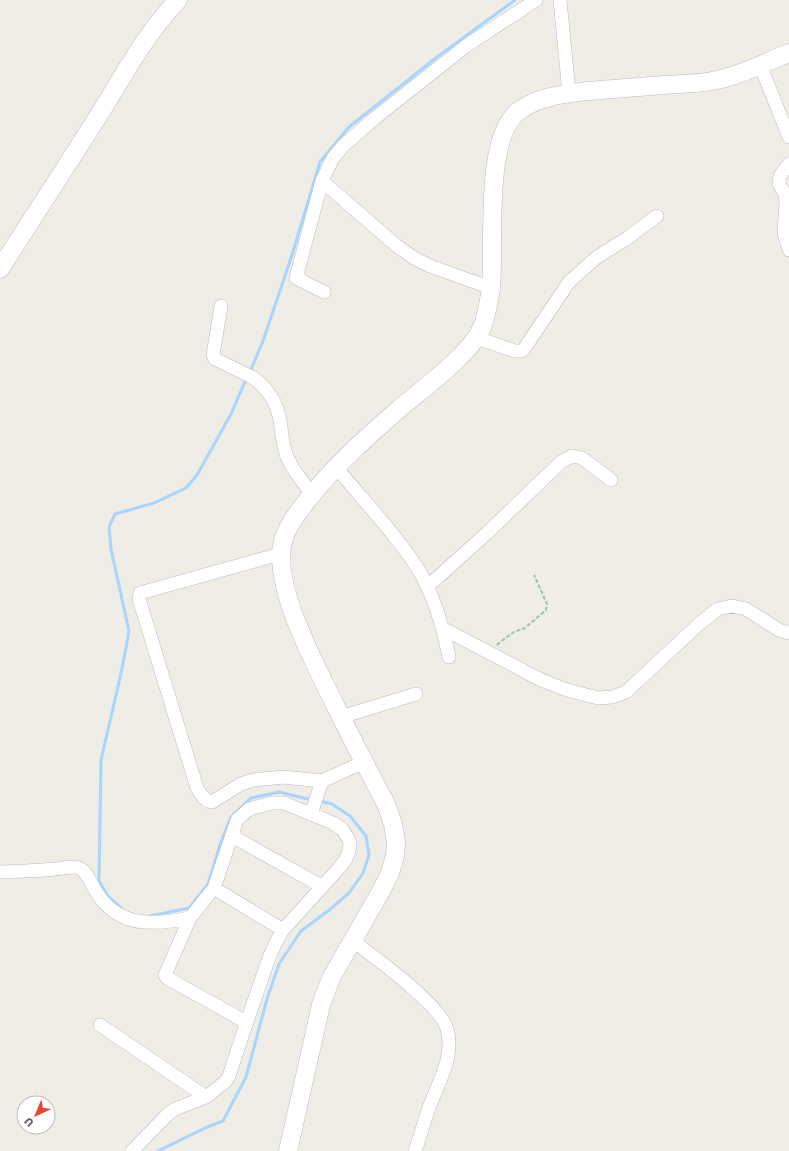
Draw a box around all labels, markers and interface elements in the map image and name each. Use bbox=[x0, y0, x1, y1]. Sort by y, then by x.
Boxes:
north arrow bbox=[16, 1095, 56, 1135]
text: U bbox=[21, 1114, 37, 1131]

